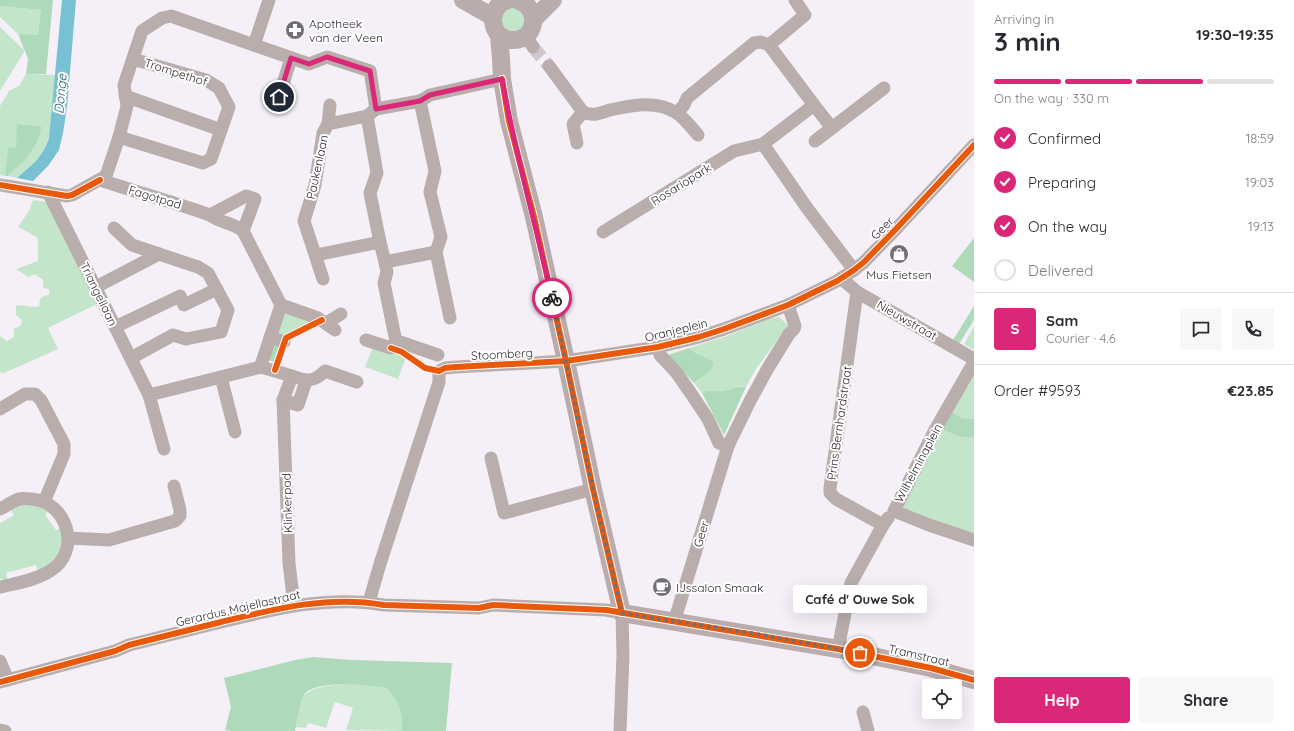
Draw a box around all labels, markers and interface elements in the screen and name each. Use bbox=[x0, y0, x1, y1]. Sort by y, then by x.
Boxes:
text: Arriving in bbox=[994, 11, 1054, 27]
place label: Apotheek van der Veen bbox=[309, 16, 383, 45]
pharmacy icon: Apotheek van der Veen bbox=[284, 19, 306, 41]
text: 3 min bbox=[994, 25, 1061, 58]
text: 19:30–19:35 bbox=[1196, 25, 1274, 44]
street label: Trompethof bbox=[142, 55, 210, 89]
water label: Donge bbox=[50, 73, 70, 115]
pin bbox=[262, 80, 296, 114]
icon: home bbox=[268, 86, 290, 108]
text: On the way · 330 m bbox=[994, 90, 1109, 106]
icon: check bbox=[994, 127, 1016, 149]
text: Confirmed bbox=[1028, 129, 1101, 148]
text: 18:59 bbox=[1245, 130, 1274, 146]
street label: Paukenlaan bbox=[303, 133, 331, 201]
street label: Rosariopark bbox=[648, 160, 714, 208]
icon: check bbox=[994, 171, 1016, 193]
text: Preparing bbox=[1028, 173, 1096, 192]
text: 19:03 bbox=[1245, 174, 1274, 190]
street label: Fagotpad bbox=[127, 182, 183, 212]
street label: Geer bbox=[867, 213, 897, 243]
icon: check bbox=[994, 215, 1016, 237]
text: On the way bbox=[1028, 217, 1107, 236]
text: 19:13 bbox=[1248, 218, 1274, 234]
shop icon: Mus Fietsen bbox=[888, 243, 910, 265]
street label: Triangellaan bbox=[77, 260, 121, 328]
text: Delivered bbox=[1028, 261, 1093, 280]
place label: Mus Fietsen bbox=[866, 267, 932, 282]
courier bbox=[532, 278, 572, 318]
icon: bike bbox=[541, 287, 563, 309]
street label: Nieuwstraat bbox=[874, 297, 940, 343]
button: chat bbox=[1180, 308, 1222, 350]
button: phone bbox=[1232, 308, 1274, 350]
text: Sam bbox=[1046, 311, 1078, 330]
street label: Oranjeplein bbox=[643, 315, 709, 345]
text: S bbox=[1011, 319, 1019, 338]
text: Courier · 4.6 bbox=[1046, 330, 1116, 346]
street label: Stoomberg bbox=[471, 345, 533, 363]
street label: Prins Bernhardstraat bbox=[824, 365, 854, 481]
text: Order #9593 bbox=[994, 381, 1081, 400]
text: €23.85 bbox=[1227, 381, 1274, 400]
street label: Wilhelminaplein bbox=[891, 421, 945, 505]
street label: Klinkerpad bbox=[278, 473, 296, 533]
street label: Geer bbox=[690, 519, 712, 549]
cafe icon: IJssalon Smaak bbox=[651, 576, 673, 598]
place label: IJssalon Smaak bbox=[676, 580, 763, 595]
callout: Café d' Ouwe Sok bbox=[793, 585, 927, 613]
street label: Gerardus Majellastraat bbox=[174, 586, 302, 630]
text: Café d' Ouwe Sok bbox=[805, 591, 915, 607]
pin bbox=[843, 636, 877, 670]
street label: Tramstraat bbox=[887, 641, 951, 669]
icon: bag bbox=[849, 642, 871, 664]
button: Help bbox=[994, 677, 1130, 723]
button: Share bbox=[1138, 677, 1274, 723]
map controls bbox=[922, 679, 962, 719]
button: locate bbox=[922, 679, 962, 719]

